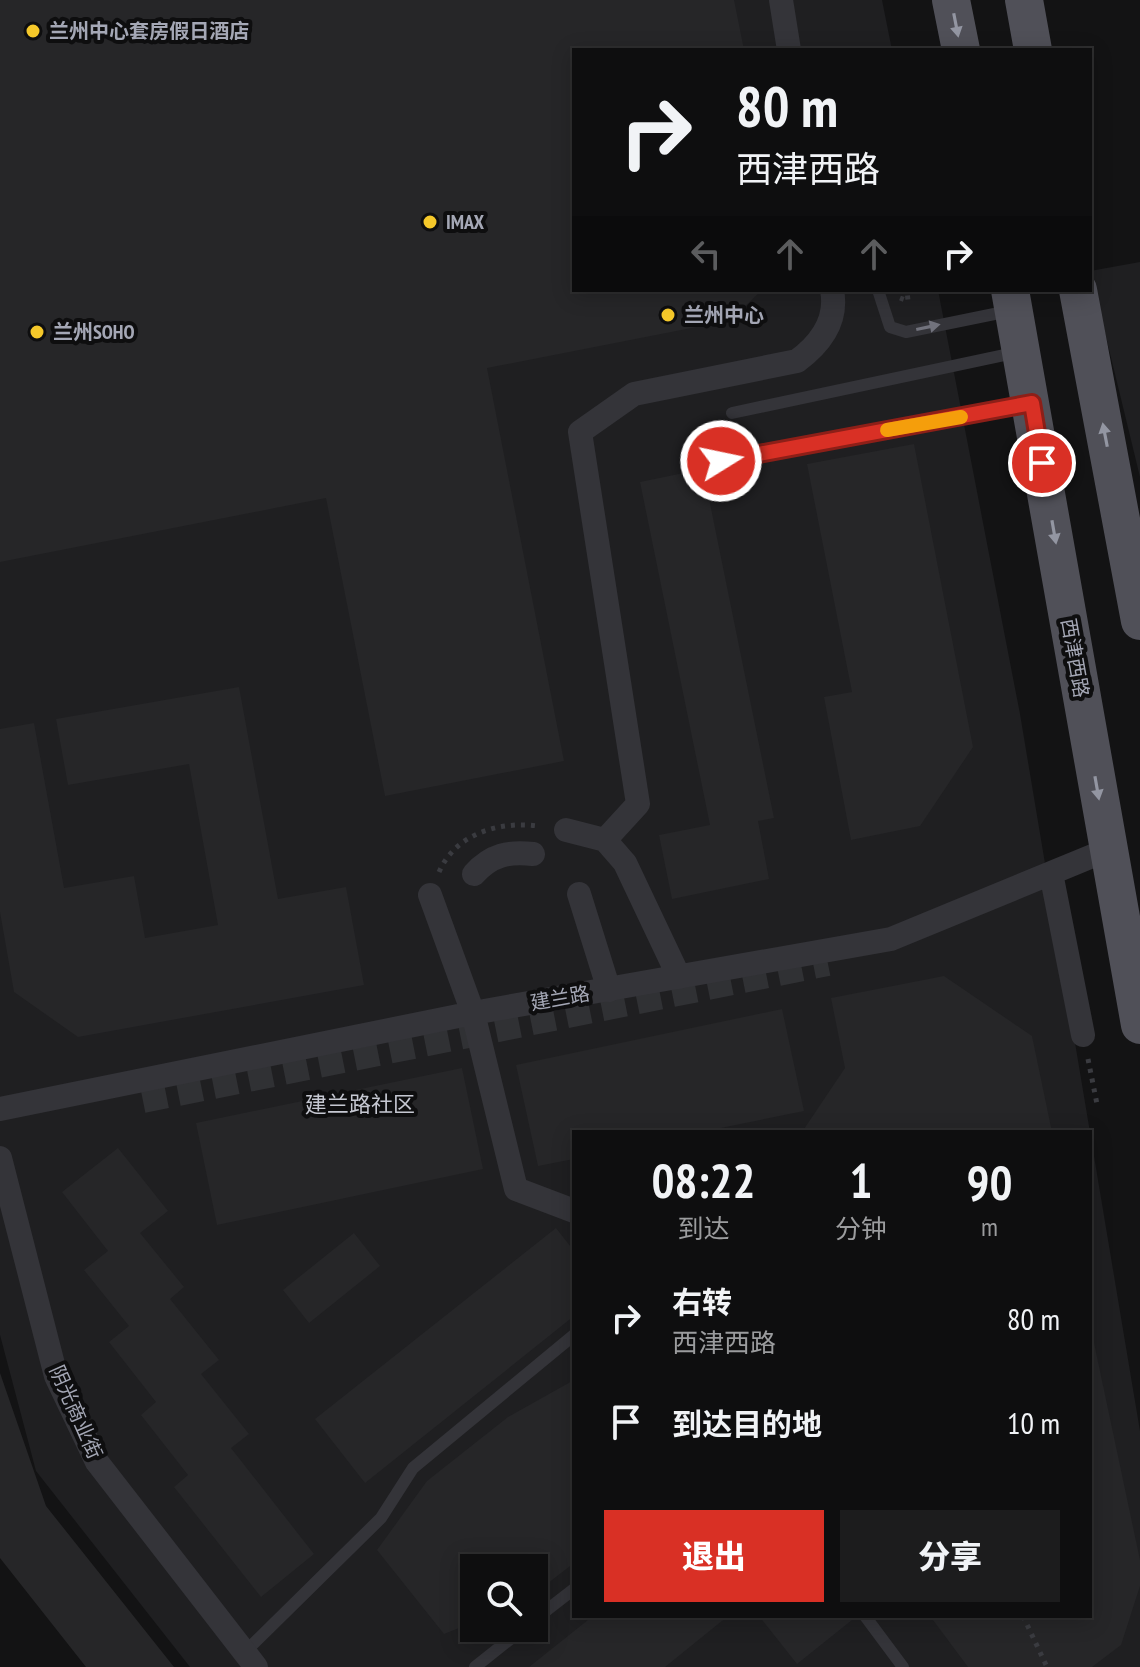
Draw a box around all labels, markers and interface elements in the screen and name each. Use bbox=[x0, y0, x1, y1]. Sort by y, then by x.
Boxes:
one-way arrow bbox=[951, 13, 963, 38]
place label: 兰州中心套房假日酒店 bbox=[49, 18, 249, 44]
marker: 兰州中心套房假日酒店 bbox=[24, 22, 42, 40]
text: 80 m bbox=[736, 70, 838, 142]
icon: right bbox=[604, 80, 708, 184]
text: 西津西路 bbox=[736, 145, 880, 192]
place label: IMAX bbox=[446, 209, 485, 235]
marker: IMAX bbox=[421, 213, 439, 231]
icon: left bbox=[684, 232, 728, 276]
icon: ahead bbox=[768, 232, 812, 276]
icon: ahead bbox=[852, 232, 896, 276]
icon: right bbox=[936, 232, 980, 276]
place label: 兰州中心 bbox=[684, 302, 764, 328]
marker: 兰州中心 bbox=[659, 306, 677, 324]
place label: 兰州SOHO bbox=[53, 319, 135, 345]
one-way arrow bbox=[916, 321, 941, 333]
marker: 兰州SOHO bbox=[28, 323, 46, 341]
position arrow bbox=[679, 419, 763, 503]
one-way arrow bbox=[1098, 422, 1111, 447]
pin bbox=[1008, 429, 1076, 497]
icon: arrive bbox=[1020, 441, 1064, 485]
one-way arrow bbox=[1048, 520, 1060, 545]
street label: 西津西路 bbox=[1055, 616, 1095, 700]
one-way arrow bbox=[1091, 776, 1104, 801]
street label: 建兰路 bbox=[528, 980, 592, 1016]
district label: 建兰路社区 bbox=[305, 1090, 415, 1118]
text: 08:22 bbox=[652, 1149, 755, 1211]
text: 1 bbox=[849, 1149, 872, 1211]
text: 90 bbox=[967, 1151, 1012, 1213]
text: m bbox=[981, 1210, 998, 1243]
text: 到达 bbox=[677, 1212, 729, 1245]
text: 分钟 bbox=[835, 1212, 887, 1245]
text: 右转 bbox=[672, 1282, 732, 1321]
icon: right bbox=[604, 1296, 648, 1340]
text: 80 m bbox=[1007, 1299, 1060, 1338]
text: 西津西路 bbox=[672, 1326, 776, 1359]
street label: 阴光商业街 bbox=[44, 1361, 108, 1463]
icon: arrive bbox=[604, 1400, 648, 1444]
text: 10 m bbox=[1007, 1403, 1060, 1442]
text: 到达目的地 bbox=[672, 1404, 822, 1443]
button: 退出 bbox=[604, 1510, 824, 1602]
button: 分享 bbox=[840, 1510, 1060, 1602]
map controls bbox=[460, 1554, 548, 1642]
button: search bbox=[460, 1554, 548, 1642]

